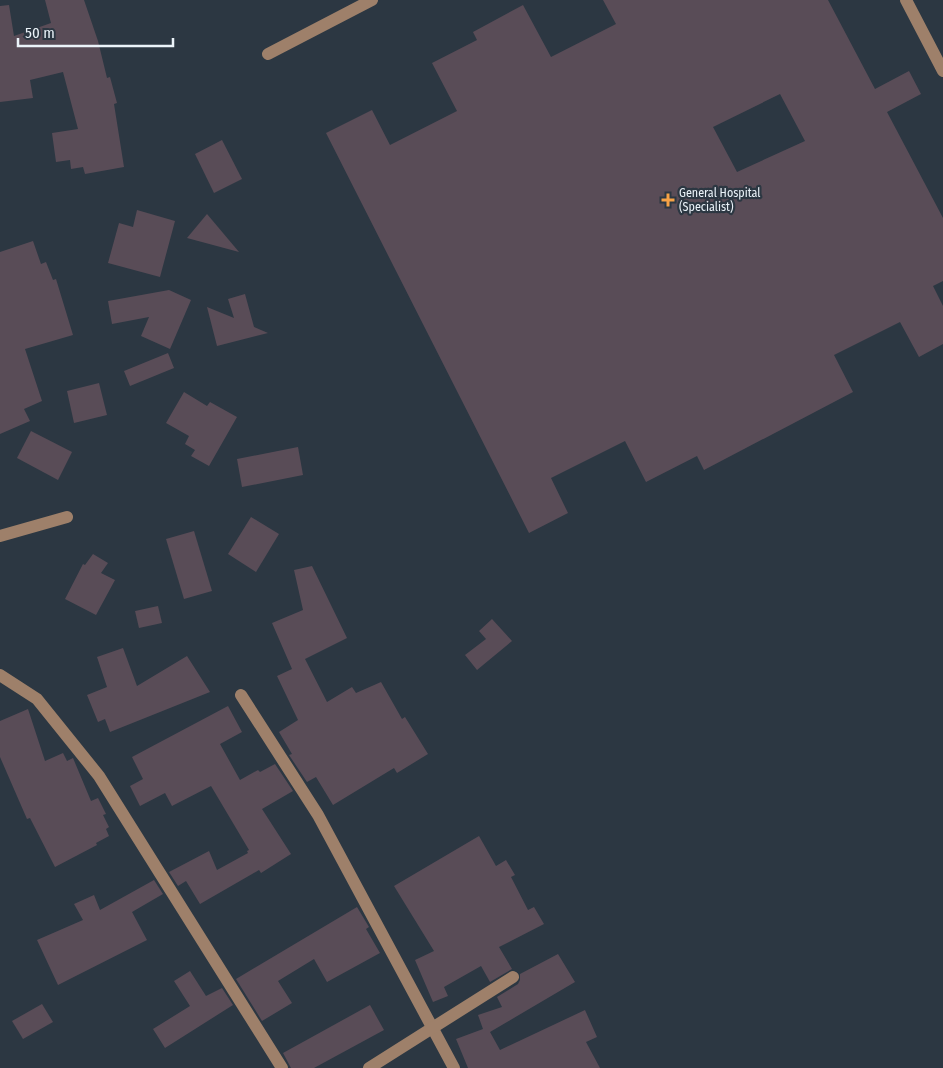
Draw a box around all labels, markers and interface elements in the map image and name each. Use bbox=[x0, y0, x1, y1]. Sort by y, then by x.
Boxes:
scale bar bbox=[18, 15, 172, 47]
text: 50 m bbox=[25, 24, 55, 42]
place label: General Hospital (Specialist) bbox=[679, 186, 761, 214]
marker: General Hospital (Specialist) bbox=[661, 193, 675, 207]

